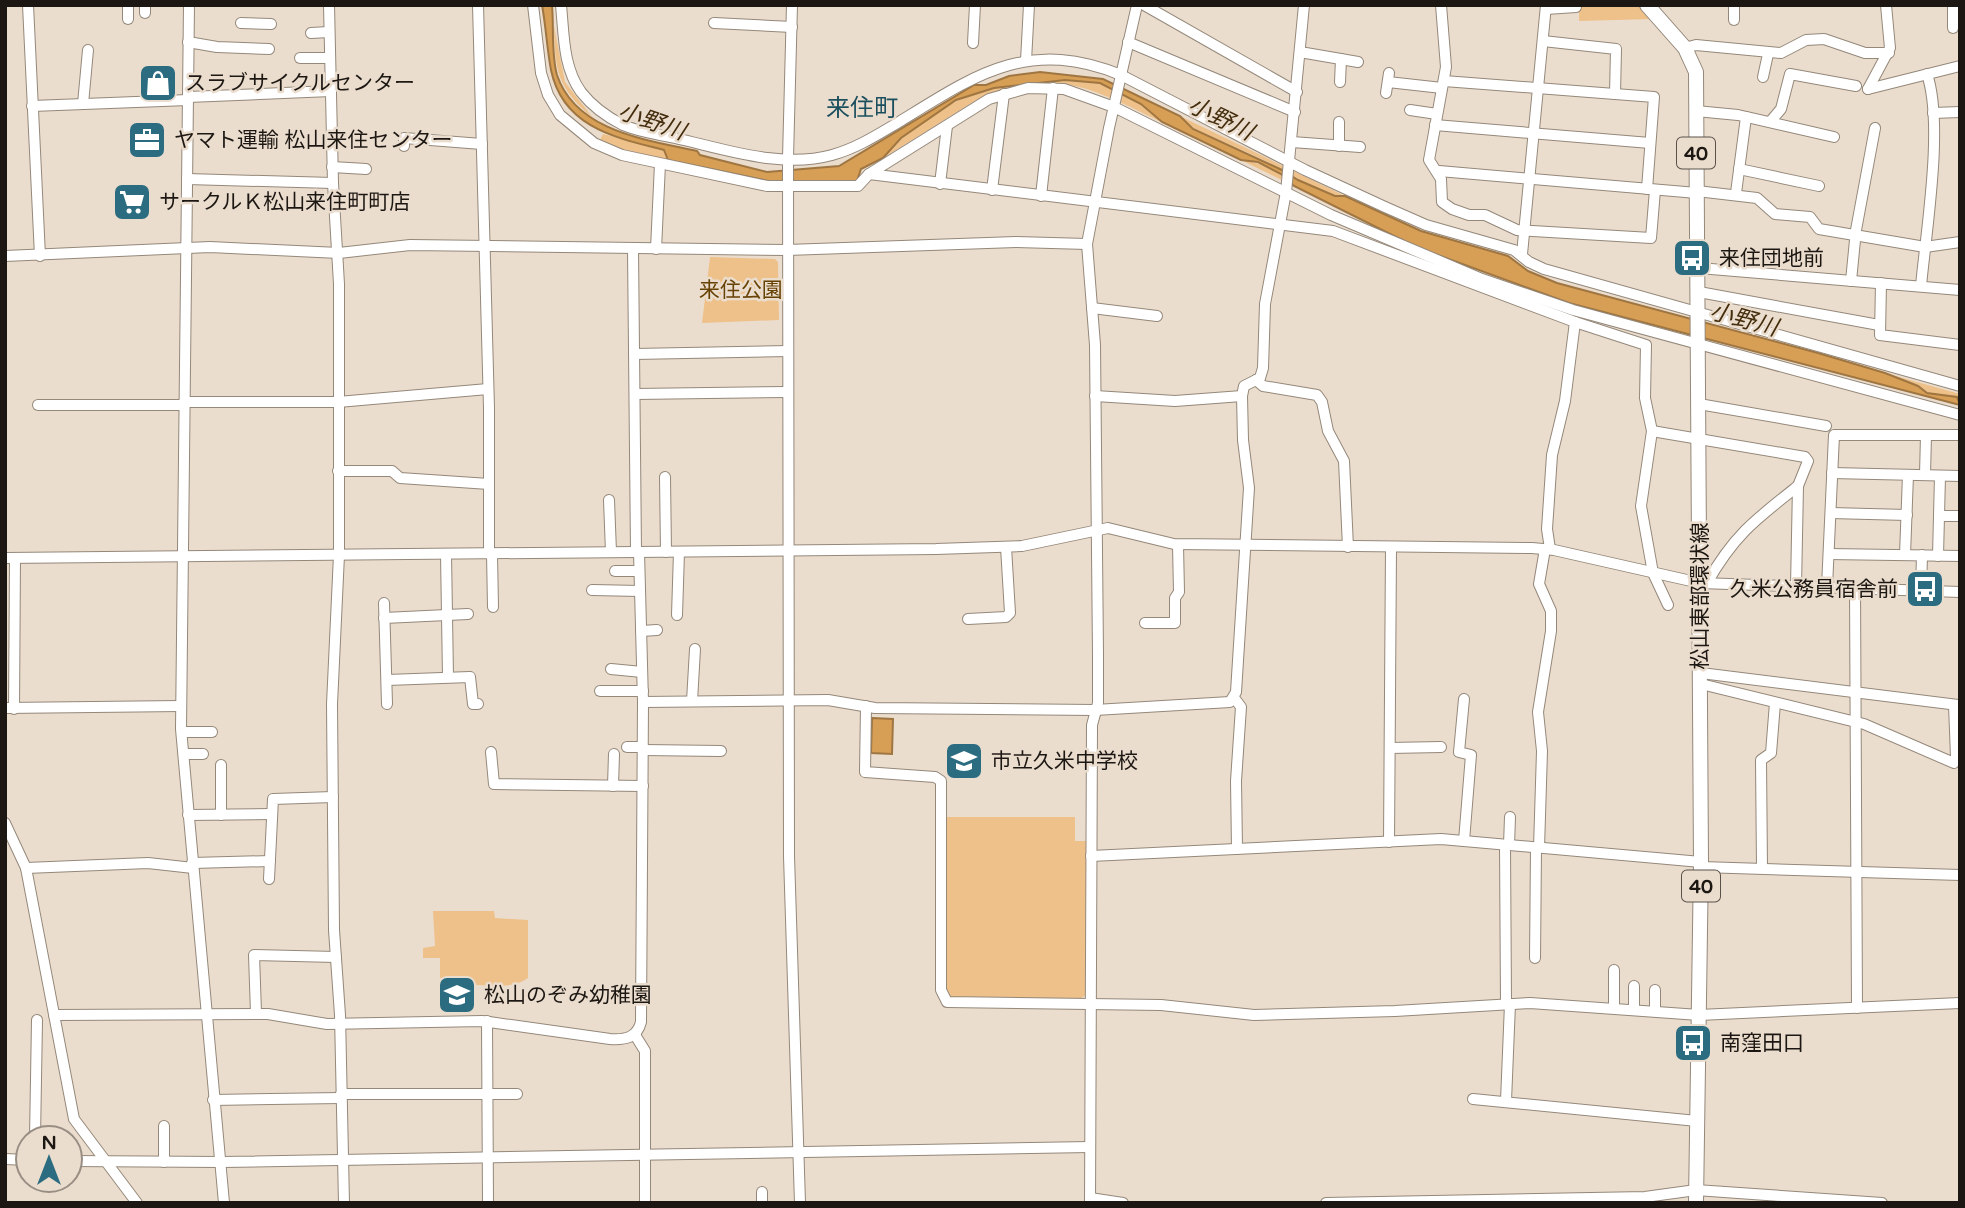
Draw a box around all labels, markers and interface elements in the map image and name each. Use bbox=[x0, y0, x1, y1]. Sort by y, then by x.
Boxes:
shop icon: スラブサイクルセンター bbox=[137, 62, 179, 104]
place label: スラブサイクルセンター bbox=[185, 71, 415, 96]
water label: 小野川 bbox=[1183, 91, 1260, 148]
district label: 来住町 bbox=[826, 94, 898, 123]
water label: 小野川 bbox=[614, 97, 692, 147]
office icon: ヤマト運輸 松山来住センター bbox=[126, 119, 168, 161]
place label: ヤマト運輸 松山来住センター bbox=[174, 128, 452, 153]
road number: 40 bbox=[1677, 138, 1715, 168]
supermarket icon: サークルＫ松山来住町町店 bbox=[111, 181, 153, 223]
place label: サークルＫ松山来住町町店 bbox=[159, 190, 410, 215]
bus stop icon: 来住団地前 bbox=[1671, 237, 1713, 279]
place label: 来住団地前 bbox=[1719, 246, 1824, 271]
park label: 来住公園 bbox=[699, 278, 783, 303]
water label: 小野川 bbox=[1707, 298, 1784, 343]
street label: 松山東部環状線 bbox=[1688, 523, 1713, 670]
bus stop icon: 久米公務員宿舎前 bbox=[1904, 568, 1946, 610]
place label: 久米公務員宿舎前 bbox=[1730, 577, 1898, 602]
school or university icon: 市立久米中学校 bbox=[943, 740, 985, 782]
place label: 市立久米中学校 bbox=[991, 749, 1138, 774]
road number: 40 bbox=[1682, 870, 1720, 902]
school or university icon: 松山のぞみ幼稚園 bbox=[436, 974, 478, 1016]
place label: 松山のぞみ幼稚園 bbox=[484, 983, 652, 1008]
bus stop icon: 南窪田口 bbox=[1672, 1022, 1714, 1064]
place label: 南窪田口 bbox=[1720, 1031, 1804, 1056]
north arrow bbox=[14, 1124, 84, 1194]
text: N bbox=[41, 1132, 57, 1154]

